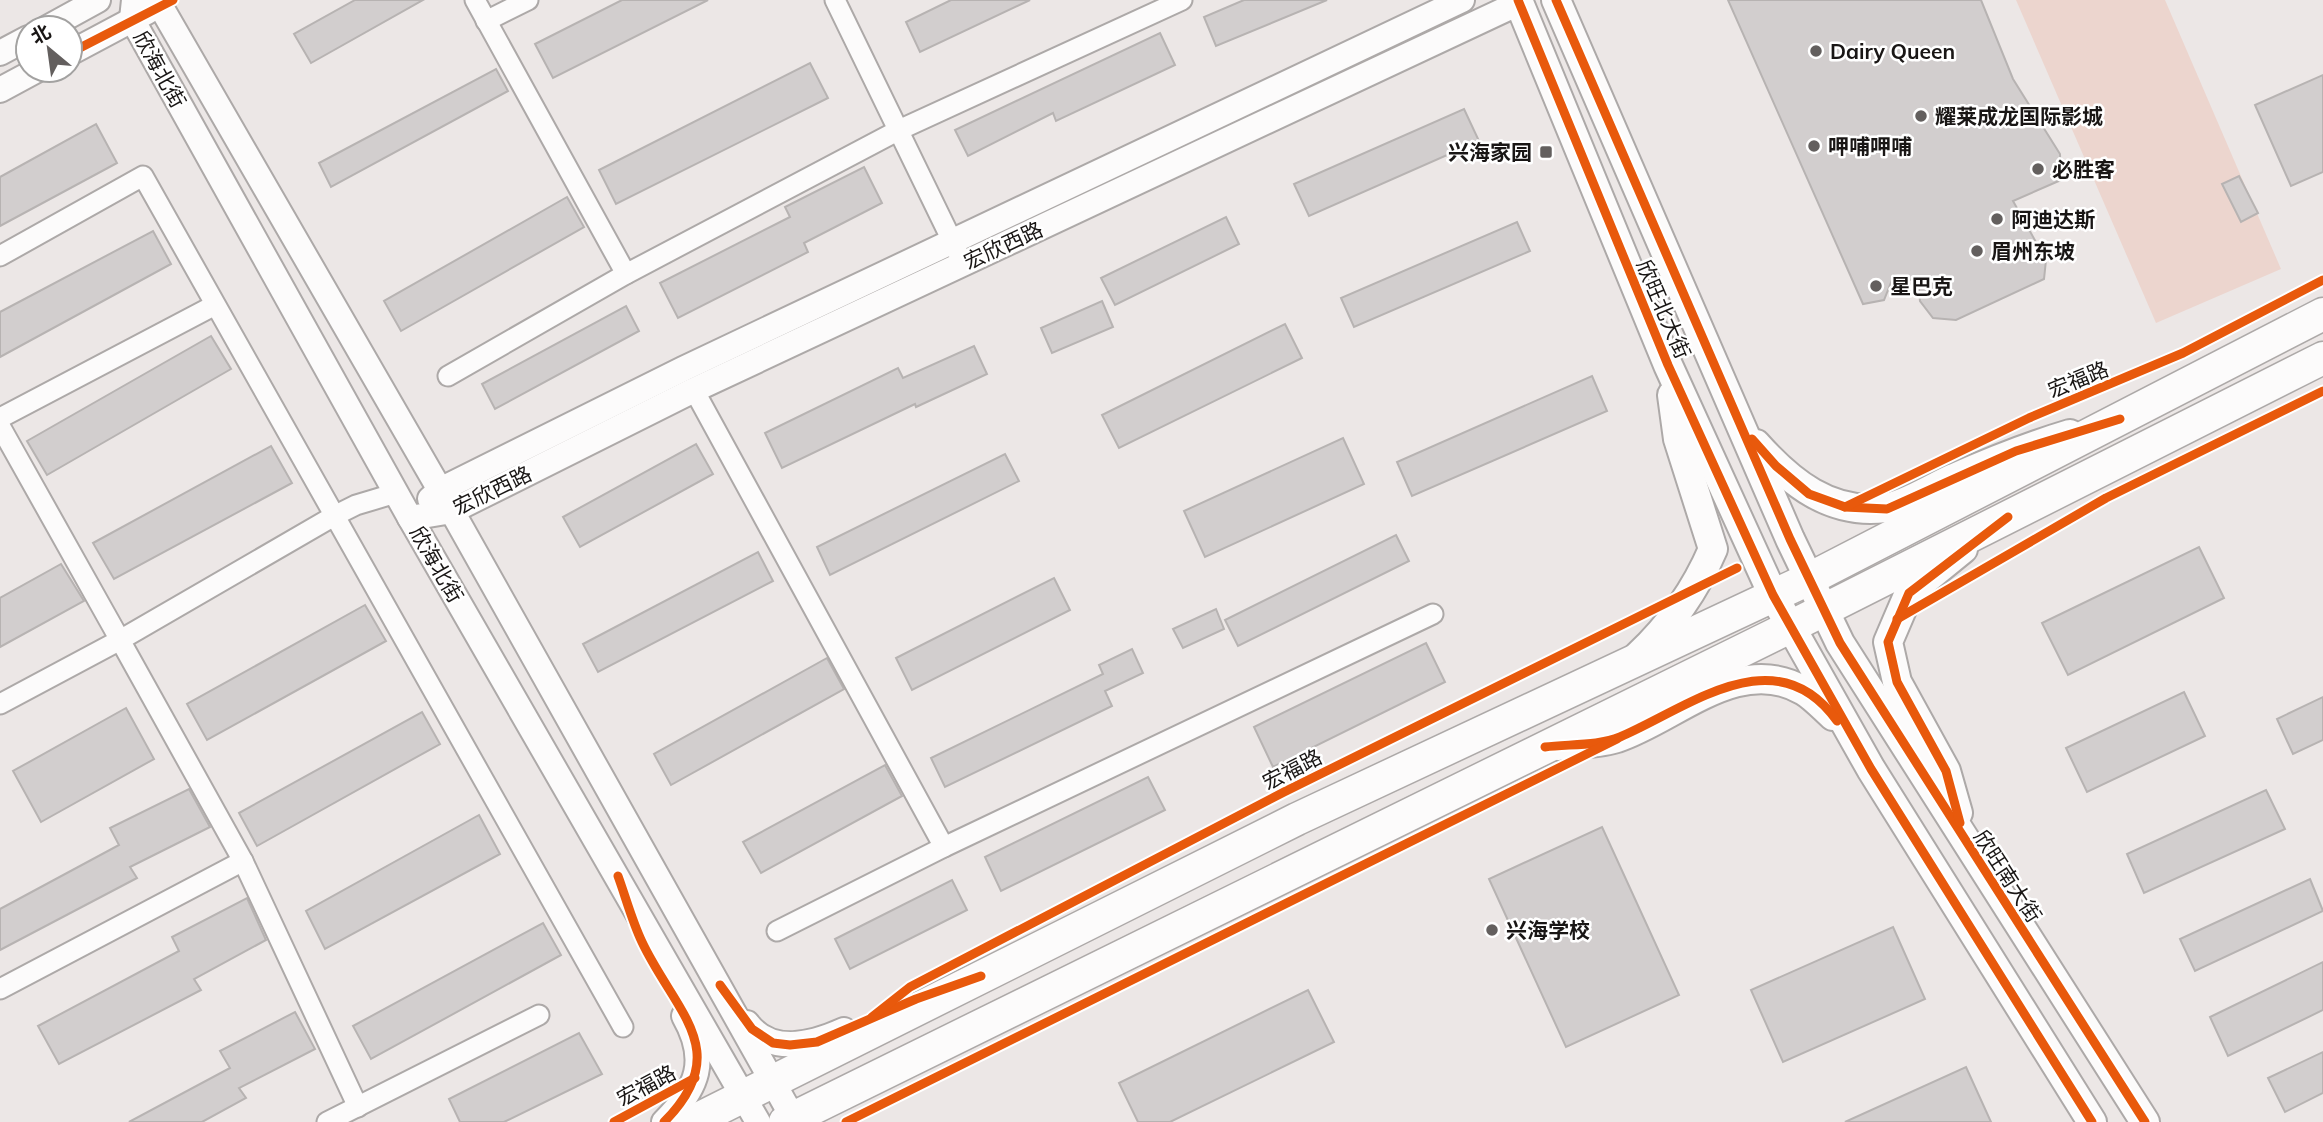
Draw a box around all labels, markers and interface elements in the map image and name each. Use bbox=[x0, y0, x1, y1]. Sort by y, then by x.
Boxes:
north arrow bbox=[14, 14, 84, 84]
text: 北 bbox=[27, 19, 55, 49]
street label: 欣海北街 bbox=[128, 26, 192, 112]
place label: Dairy Queen bbox=[1830, 38, 1955, 64]
marker: Dairy Queen bbox=[1808, 43, 1824, 59]
place label: 耀莱成龙国际影城 bbox=[1935, 103, 2103, 129]
marker: 耀莱成龙国际影城 bbox=[1913, 108, 1929, 124]
place label: 呷哺呷哺 bbox=[1828, 133, 1912, 159]
marker: 呷哺呷哺 bbox=[1806, 138, 1822, 154]
place label: 兴海家园 bbox=[1448, 139, 1532, 165]
marker: 兴海家园 bbox=[1538, 144, 1554, 160]
place label: 必胜客 bbox=[2052, 156, 2115, 182]
marker: 必胜客 bbox=[2030, 161, 2046, 177]
place label: 阿迪达斯 bbox=[2011, 206, 2095, 232]
marker: 阿迪达斯 bbox=[1989, 211, 2005, 227]
street label: 宏欣西路 bbox=[959, 215, 1047, 275]
place label: 眉州东坡 bbox=[1991, 238, 2075, 264]
marker: 眉州东坡 bbox=[1969, 243, 1985, 259]
street label: 欣旺北大街 bbox=[1632, 256, 1696, 362]
place label: 星巴克 bbox=[1890, 273, 1953, 299]
marker: 星巴克 bbox=[1868, 278, 1884, 294]
street label: 宏福路 bbox=[2044, 355, 2112, 403]
street label: 宏欣西路 bbox=[449, 460, 535, 520]
street label: 欣海北街 bbox=[405, 521, 469, 607]
street label: 宏福路 bbox=[1258, 743, 1326, 795]
street label: 欣旺南大街 bbox=[1969, 825, 2047, 927]
place label: 兴海学校 bbox=[1506, 917, 1590, 943]
marker: 兴海学校 bbox=[1484, 922, 1500, 938]
street label: 宏福路 bbox=[612, 1059, 680, 1111]

